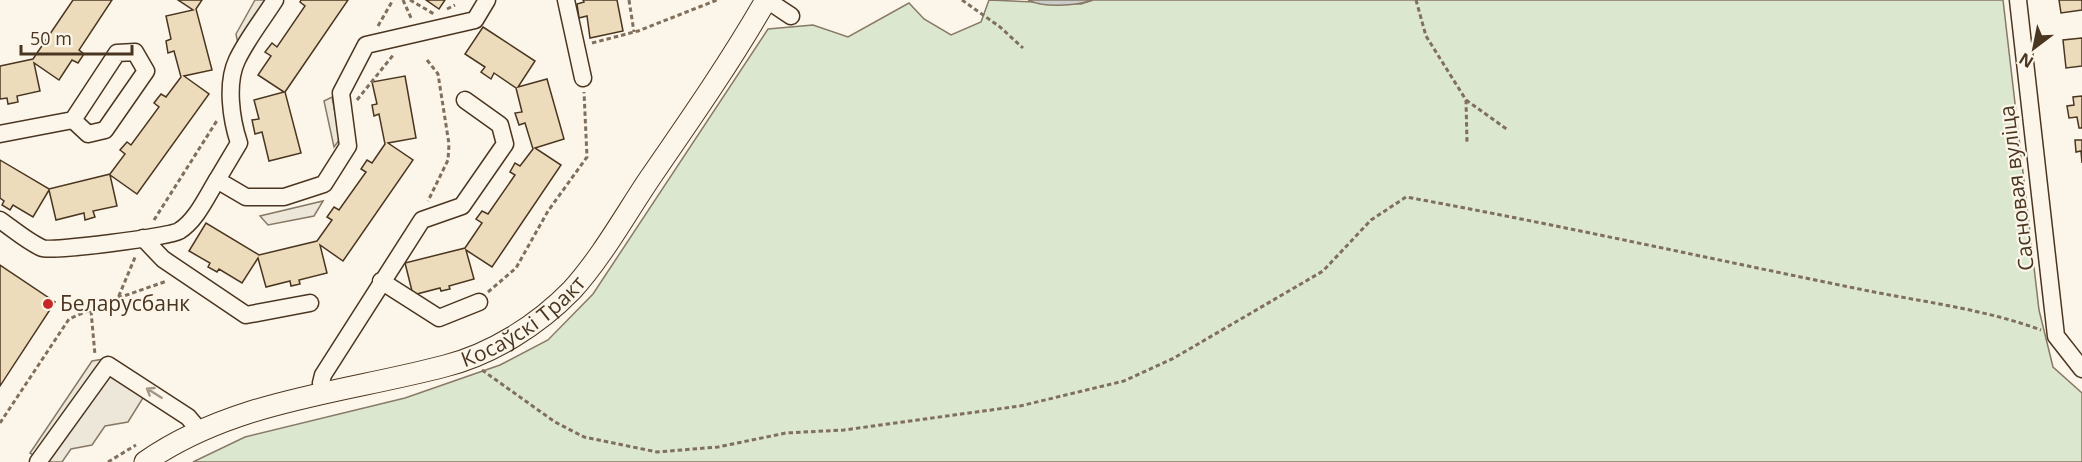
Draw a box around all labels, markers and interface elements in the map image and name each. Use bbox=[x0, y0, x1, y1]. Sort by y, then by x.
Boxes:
scale bar bbox=[21, 18, 132, 56]
north arrow bbox=[2004, 18, 2064, 78]
text: 50 m bbox=[30, 26, 72, 50]
text: N bbox=[2015, 48, 2037, 73]
street label: Сасновая вуліца bbox=[1992, 104, 2040, 272]
street label: Косаўскі Тракт bbox=[457, 269, 591, 373]
place label: Беларусбанк bbox=[60, 289, 190, 317]
marker: Беларусбанк bbox=[41, 297, 55, 311]
one-way arrow bbox=[146, 387, 163, 399]

